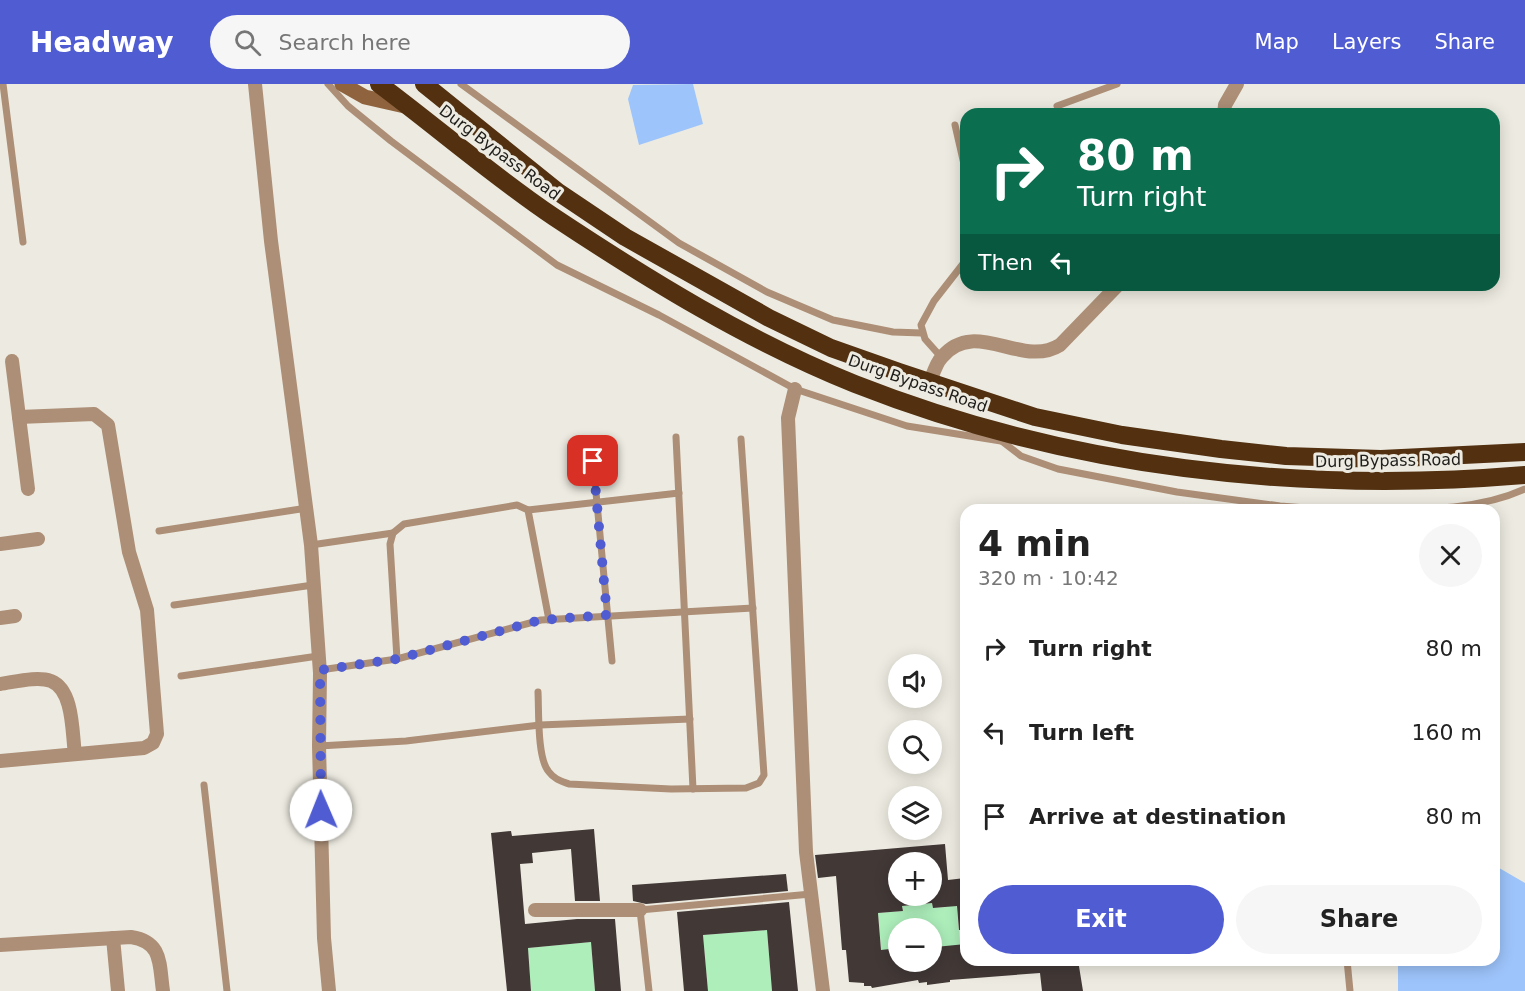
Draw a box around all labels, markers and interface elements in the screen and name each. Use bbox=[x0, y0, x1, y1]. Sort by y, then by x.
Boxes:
search box bbox=[210, 15, 630, 69]
text: Headway bbox=[30, 26, 174, 59]
icon: search bbox=[231, 26, 264, 59]
text: Search here bbox=[279, 30, 411, 55]
text: Map bbox=[1255, 30, 1299, 54]
text: Layers bbox=[1332, 30, 1401, 54]
text: Share bbox=[1434, 30, 1495, 54]
street label: Durg Bypass Road bbox=[436, 101, 564, 204]
text: 80 m bbox=[1077, 131, 1194, 180]
icon: right bbox=[978, 132, 1056, 210]
text: Turn right bbox=[1077, 181, 1206, 212]
icon: left bbox=[1045, 246, 1078, 279]
text: Then bbox=[978, 250, 1033, 275]
street label: Durg Bypass Road bbox=[846, 351, 990, 416]
pin bbox=[567, 435, 618, 486]
icon: arrive bbox=[576, 444, 609, 477]
street label: Durg Bypass Road bbox=[1315, 450, 1461, 471]
text: 4 min bbox=[978, 523, 1091, 564]
button: close bbox=[1419, 524, 1482, 587]
text: 320 m · 10:42 bbox=[978, 566, 1119, 590]
icon: right bbox=[978, 632, 1011, 665]
text: Turn right bbox=[1029, 636, 1152, 661]
text: 80 m bbox=[1426, 636, 1482, 661]
map controls bbox=[888, 654, 942, 972]
button: sound bbox=[888, 654, 942, 708]
icon: left bbox=[978, 716, 1011, 749]
button: search bbox=[888, 720, 942, 774]
text: Turn left bbox=[1029, 720, 1134, 745]
text: 160 m bbox=[1412, 720, 1482, 745]
position arrow bbox=[289, 778, 353, 842]
button: layers bbox=[888, 786, 942, 840]
icon: arrive bbox=[978, 800, 1011, 833]
text: Arrive at destination bbox=[1029, 804, 1286, 829]
text: 80 m bbox=[1426, 804, 1482, 829]
button: + bbox=[888, 852, 942, 906]
button: Exit bbox=[978, 885, 1224, 954]
button: Share bbox=[1236, 885, 1482, 954]
button: − bbox=[888, 918, 942, 972]

